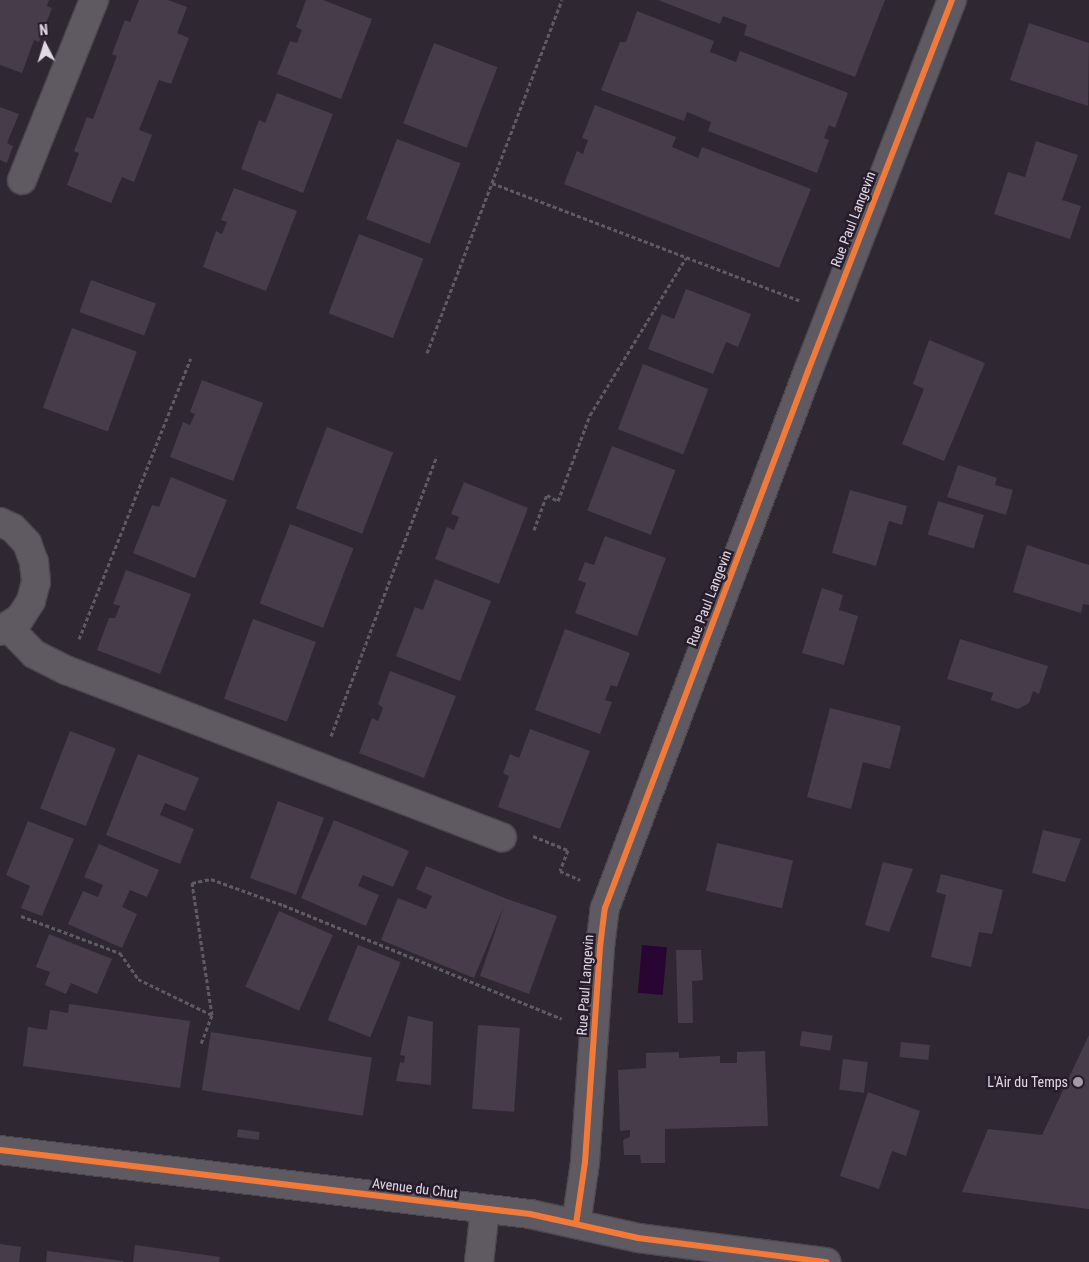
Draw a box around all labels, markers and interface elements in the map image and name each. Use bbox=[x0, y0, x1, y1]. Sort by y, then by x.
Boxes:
north arrow bbox=[20, 20, 70, 70]
text: N bbox=[39, 22, 49, 38]
street label: Rue Paul Langevin bbox=[827, 169, 879, 269]
street label: Rue Paul Langevin bbox=[683, 548, 735, 648]
street label: Rue Paul Langevin bbox=[573, 934, 597, 1036]
place label: L'Air du Temps bbox=[987, 1074, 1068, 1090]
marker: L'Air du Temps bbox=[1072, 1076, 1084, 1088]
street label: Avenue du Chut bbox=[371, 1174, 459, 1202]

